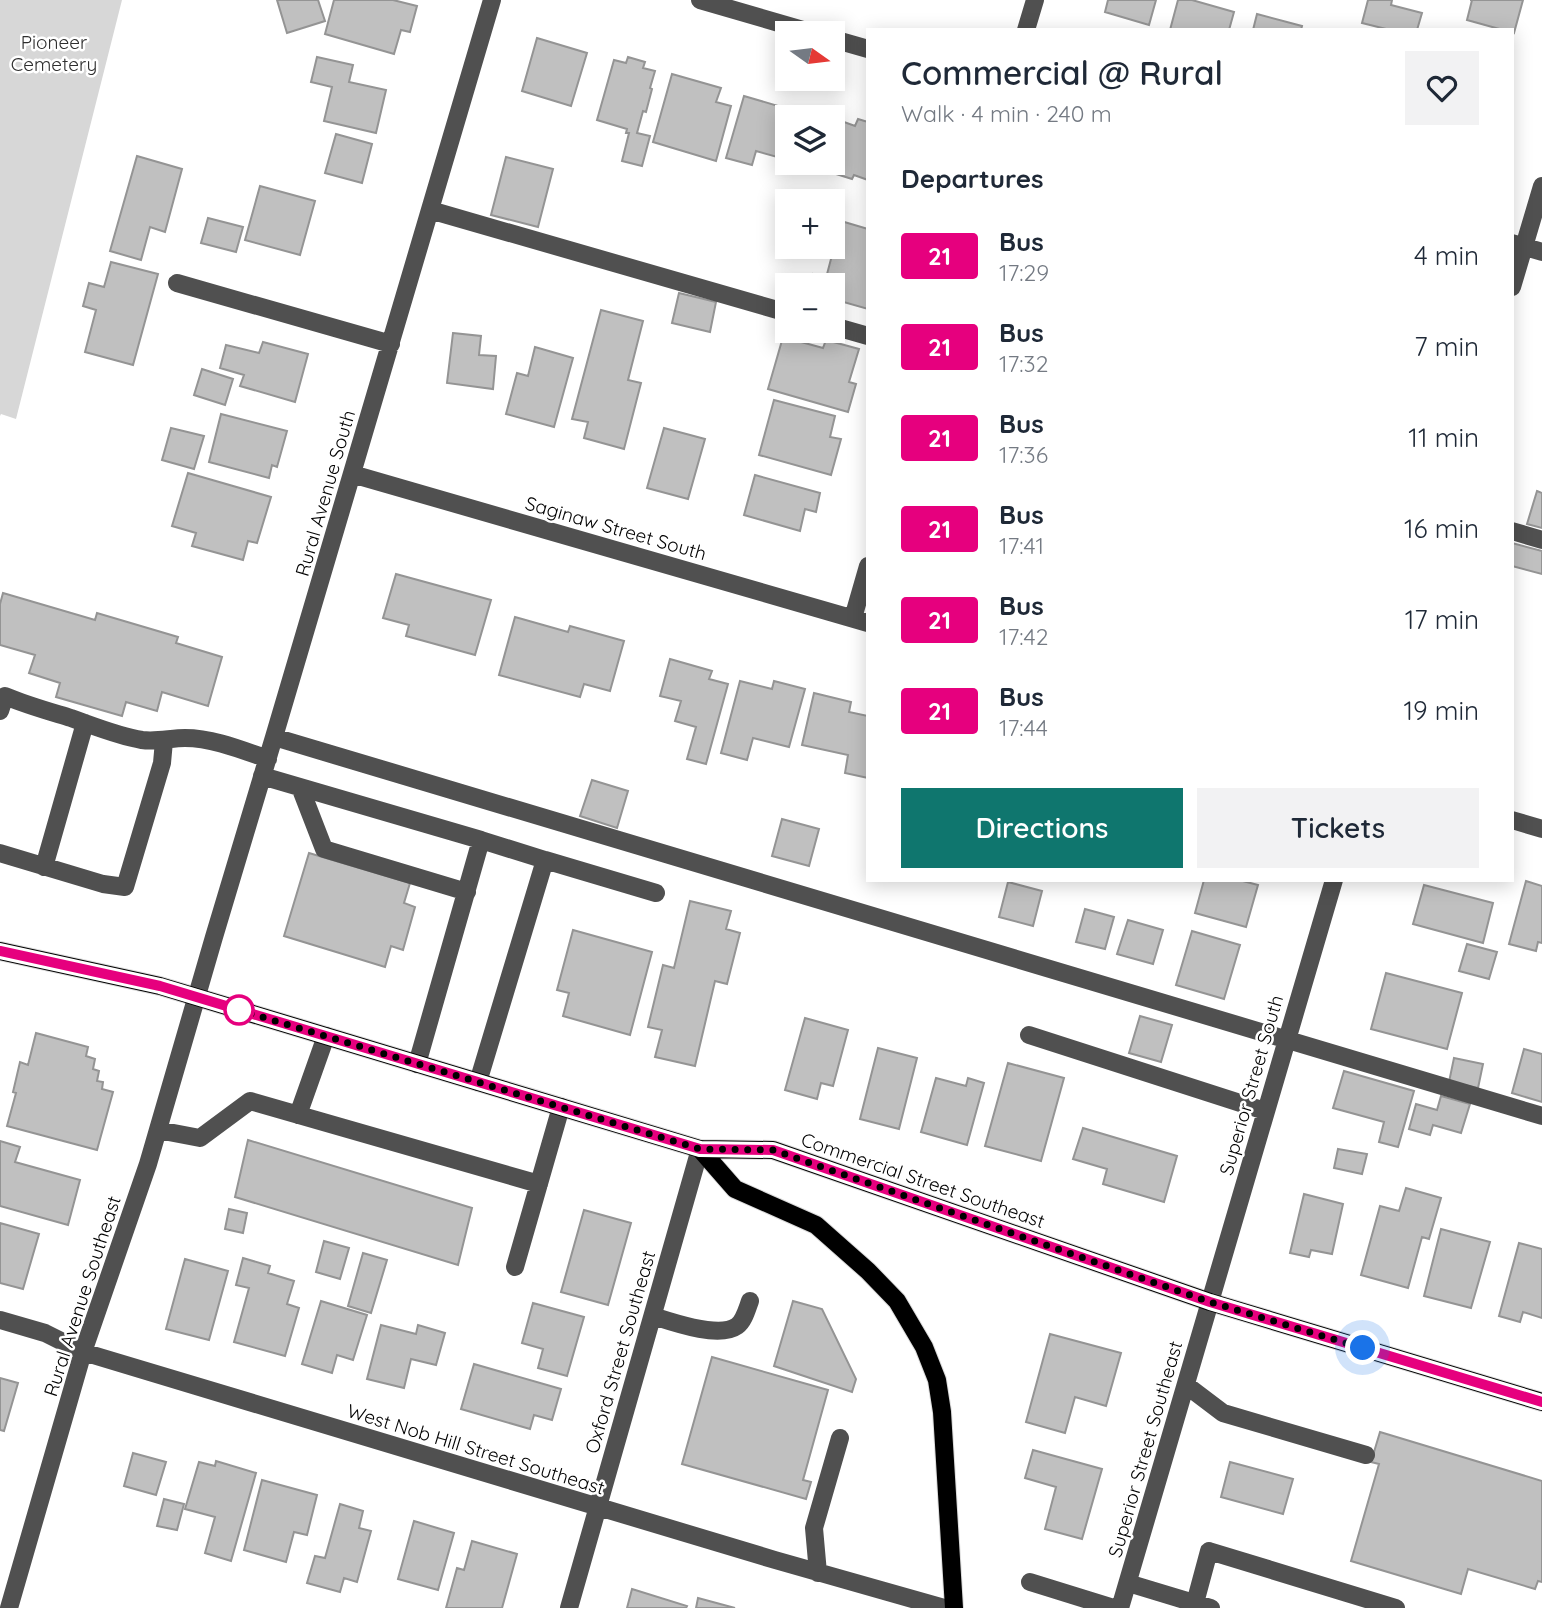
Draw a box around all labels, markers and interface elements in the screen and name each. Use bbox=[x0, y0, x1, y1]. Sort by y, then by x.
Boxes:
north arrow bbox=[775, 21, 845, 91]
map controls bbox=[775, 21, 845, 343]
park label: Pioneer Cemetery bbox=[11, 30, 97, 76]
button: heart bbox=[1405, 51, 1479, 125]
text: Commercial @ Rural bbox=[901, 52, 1223, 93]
text: Walk · 4 min · 240 m bbox=[901, 99, 1112, 128]
button: layers bbox=[775, 105, 845, 175]
text: Departures bbox=[901, 162, 1044, 195]
button: + bbox=[775, 189, 845, 259]
text: Bus bbox=[999, 225, 1044, 258]
text: 4 min bbox=[1414, 239, 1479, 272]
text: 21 bbox=[928, 241, 951, 271]
text: 17:29 bbox=[999, 258, 1049, 287]
button: − bbox=[775, 273, 845, 343]
text: Bus bbox=[999, 316, 1044, 349]
text: 7 min bbox=[1414, 330, 1479, 363]
text: 21 bbox=[928, 332, 951, 362]
text: 17:32 bbox=[999, 349, 1048, 378]
street label: Rural Avenue South bbox=[290, 407, 360, 579]
text: Bus bbox=[999, 407, 1044, 440]
text: 11 min bbox=[1408, 421, 1479, 454]
text: 21 bbox=[928, 423, 951, 453]
text: 17:36 bbox=[999, 440, 1048, 469]
street label: Saginaw Street South bbox=[523, 491, 709, 565]
text: Bus bbox=[999, 498, 1044, 531]
text: 16 min bbox=[1404, 512, 1479, 545]
text: 21 bbox=[928, 514, 951, 544]
text: 17:41 bbox=[999, 531, 1044, 560]
text: Bus bbox=[999, 589, 1044, 622]
text: 17 min bbox=[1405, 603, 1479, 636]
text: 21 bbox=[928, 605, 951, 635]
text: 17:42 bbox=[999, 622, 1048, 651]
text: Bus bbox=[999, 680, 1044, 713]
text: 19 min bbox=[1403, 694, 1479, 727]
text: 21 bbox=[928, 696, 951, 726]
text: 17:44 bbox=[999, 713, 1048, 742]
button: Directions bbox=[901, 788, 1183, 868]
button: Tickets bbox=[1197, 788, 1479, 868]
street label: Superior Street South bbox=[1214, 992, 1288, 1178]
unlabelled marker bbox=[224, 995, 254, 1025]
street label: Commercial Street Southeast bbox=[798, 1127, 1048, 1233]
street label: Rural Avenue Southeast bbox=[38, 1193, 126, 1399]
street label: Oxford Street Southeast bbox=[580, 1248, 660, 1456]
your location bbox=[1345, 1330, 1380, 1365]
street label: Superior Street Southeast bbox=[1103, 1338, 1187, 1560]
street label: West Nob Hill Street Southeast bbox=[344, 1398, 608, 1500]

